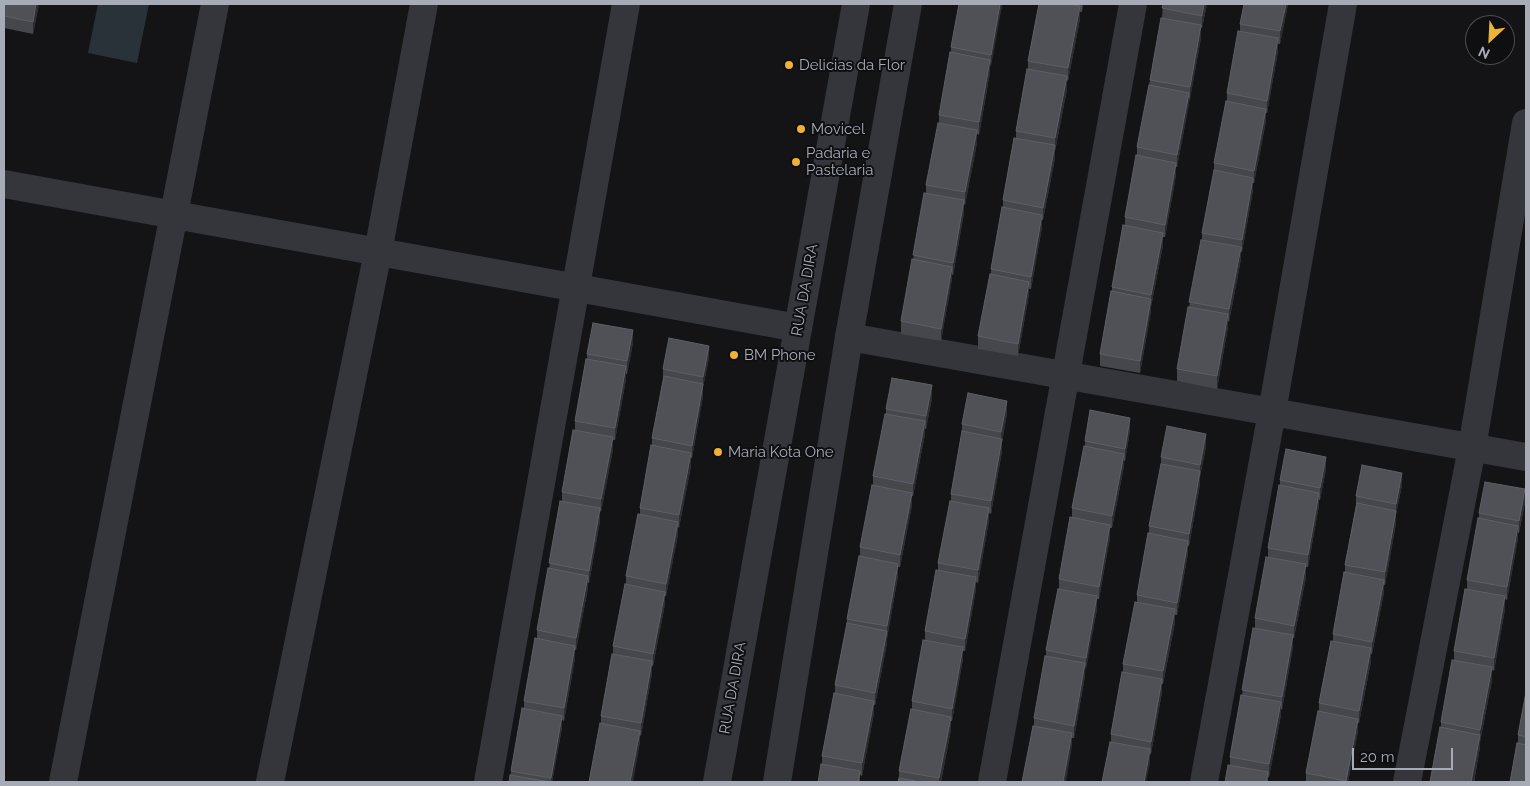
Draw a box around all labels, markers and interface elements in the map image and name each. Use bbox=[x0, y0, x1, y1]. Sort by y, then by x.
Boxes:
north arrow bbox=[1465, 15, 1515, 65]
text: N bbox=[1476, 43, 1492, 62]
place label: Delicias da Flor bbox=[799, 56, 905, 74]
marker: Delicias da Flor bbox=[783, 59, 795, 71]
place label: Movicel bbox=[811, 120, 865, 138]
marker: Movicel bbox=[795, 123, 807, 135]
place label: Padaria e Pastelaria bbox=[806, 144, 873, 179]
marker: Padaria e Pastelaria bbox=[790, 156, 802, 168]
street label: RUA DA DIRA bbox=[788, 242, 822, 338]
place label: BM Phone bbox=[744, 346, 816, 364]
marker: BM Phone bbox=[728, 349, 740, 361]
place label: Maria Kota One bbox=[728, 443, 834, 461]
marker: Maria Kota One bbox=[712, 446, 724, 458]
street label: RUA DA DIRA bbox=[716, 640, 750, 736]
scale bar bbox=[1355, 738, 1456, 770]
text: 20 m bbox=[1360, 748, 1395, 766]

